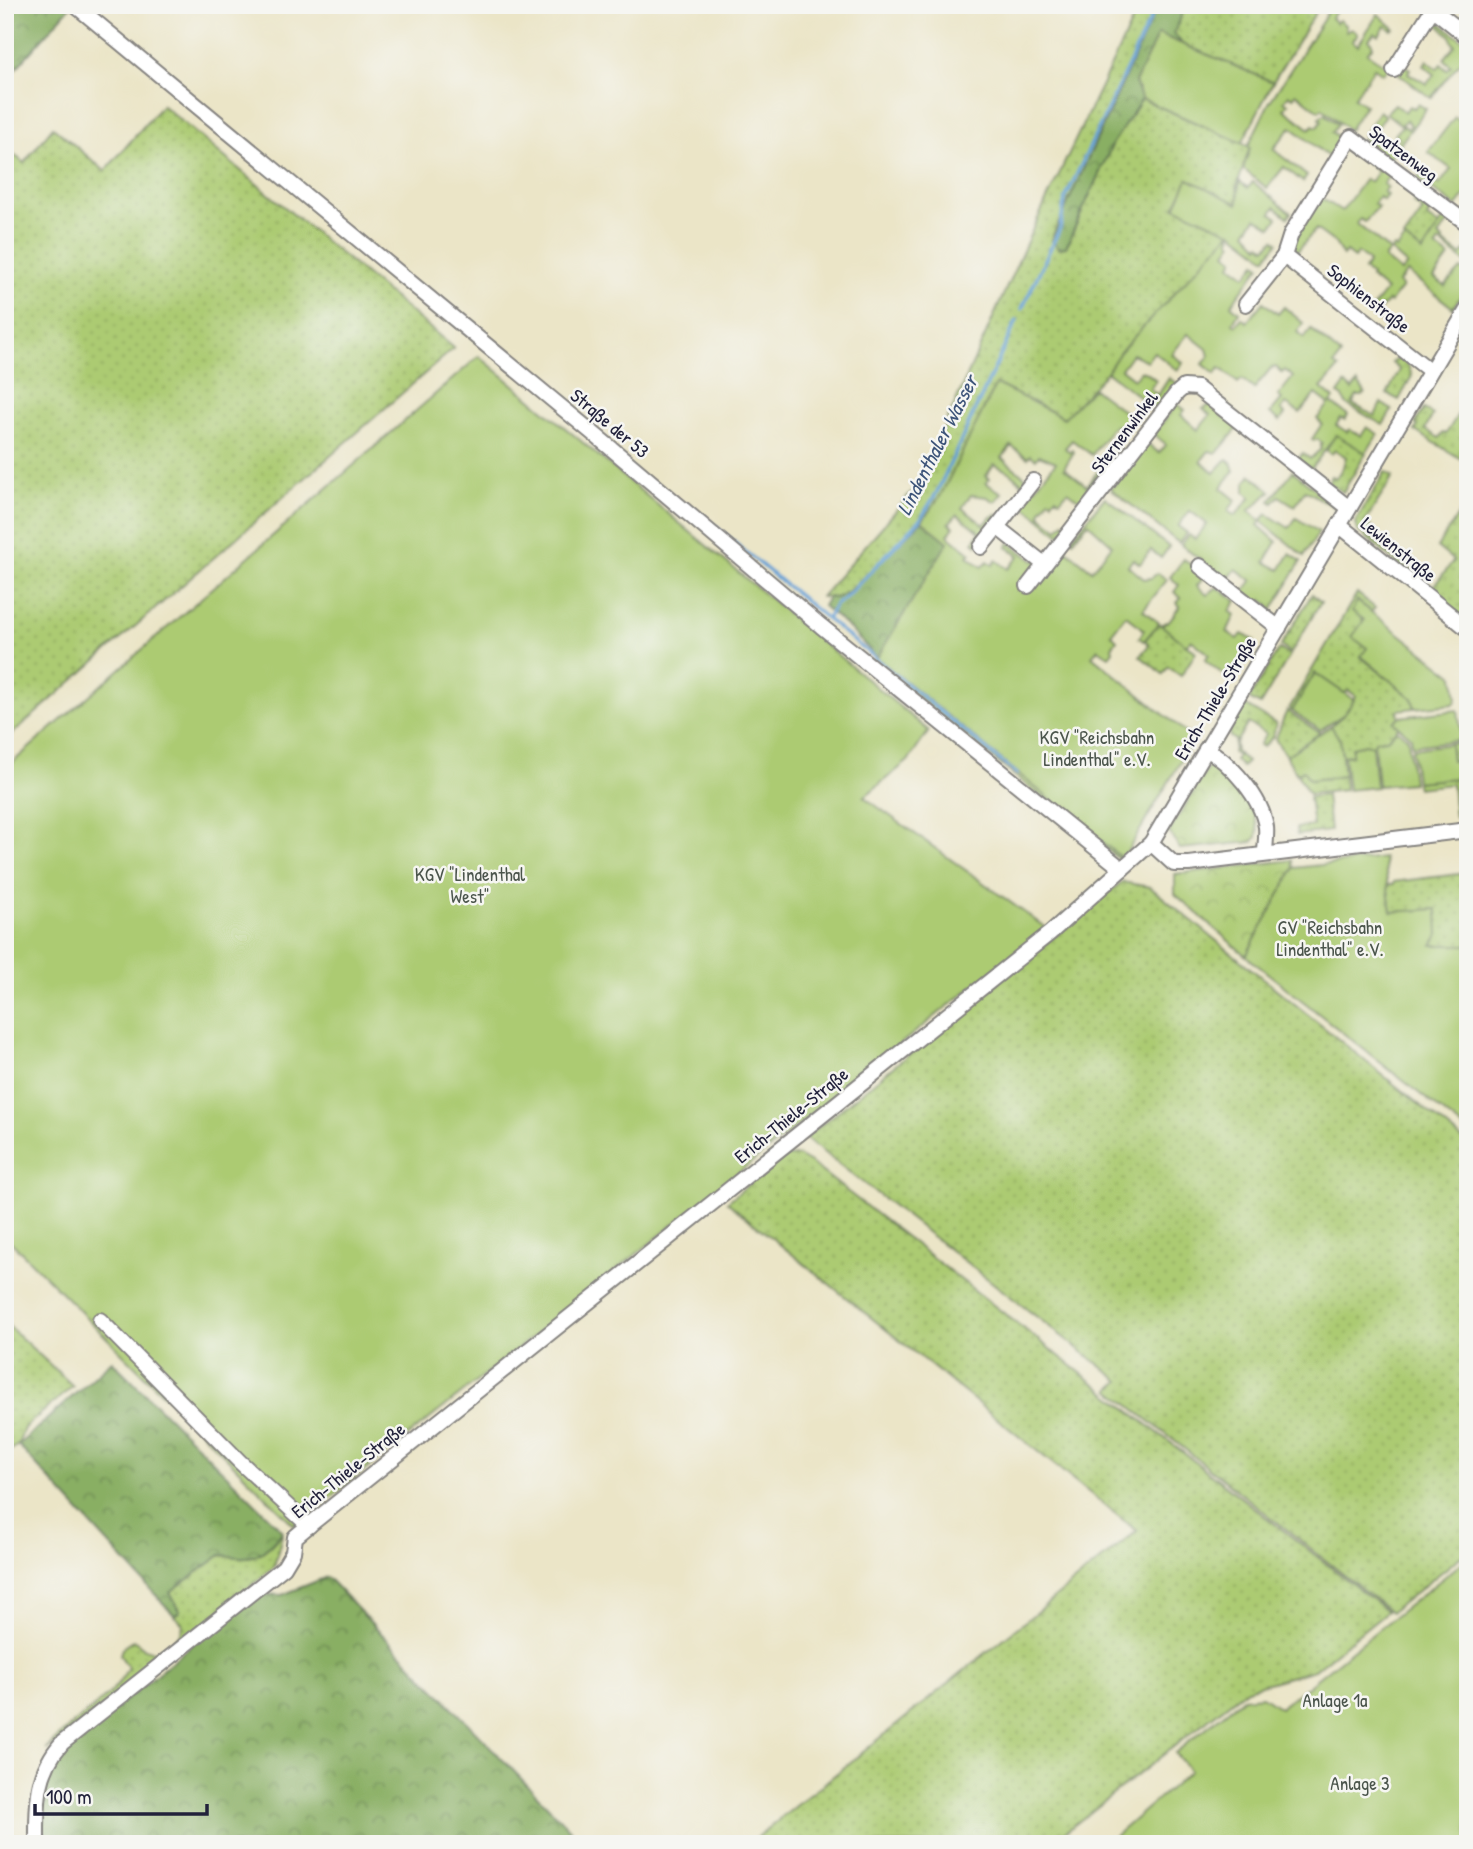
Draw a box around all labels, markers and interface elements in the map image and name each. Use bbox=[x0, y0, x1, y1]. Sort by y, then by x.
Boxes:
street label: Spatzenweg bbox=[1364, 119, 1444, 187]
street label: Sophienstraße bbox=[1322, 257, 1416, 339]
water label: Lindenthaler Wasser bbox=[889, 368, 986, 520]
street label: Straße der 53 bbox=[565, 382, 655, 464]
street label: Sternenwinkel bbox=[1084, 385, 1164, 479]
street label: Lewienstraße bbox=[1356, 511, 1443, 588]
street label: Erich-Thiele-Straße bbox=[1168, 631, 1262, 765]
park label: KGV "Reichsbahn Lindenthal" e.V. bbox=[1040, 724, 1154, 772]
park label: KGV "Lindenthal West" bbox=[415, 861, 526, 909]
park label: GV "Reichsbahn Lindenthal" e.V. bbox=[1277, 914, 1384, 962]
street label: Erich-Thiele-Straße bbox=[729, 1061, 854, 1169]
street label: Erich-Thiele-Straße bbox=[286, 1416, 411, 1524]
park label: Anlage 1a bbox=[1302, 1687, 1368, 1713]
park label: Anlage 3 bbox=[1330, 1770, 1390, 1796]
scale bar bbox=[35, 1772, 206, 1816]
text: 100 m bbox=[46, 1782, 92, 1811]

